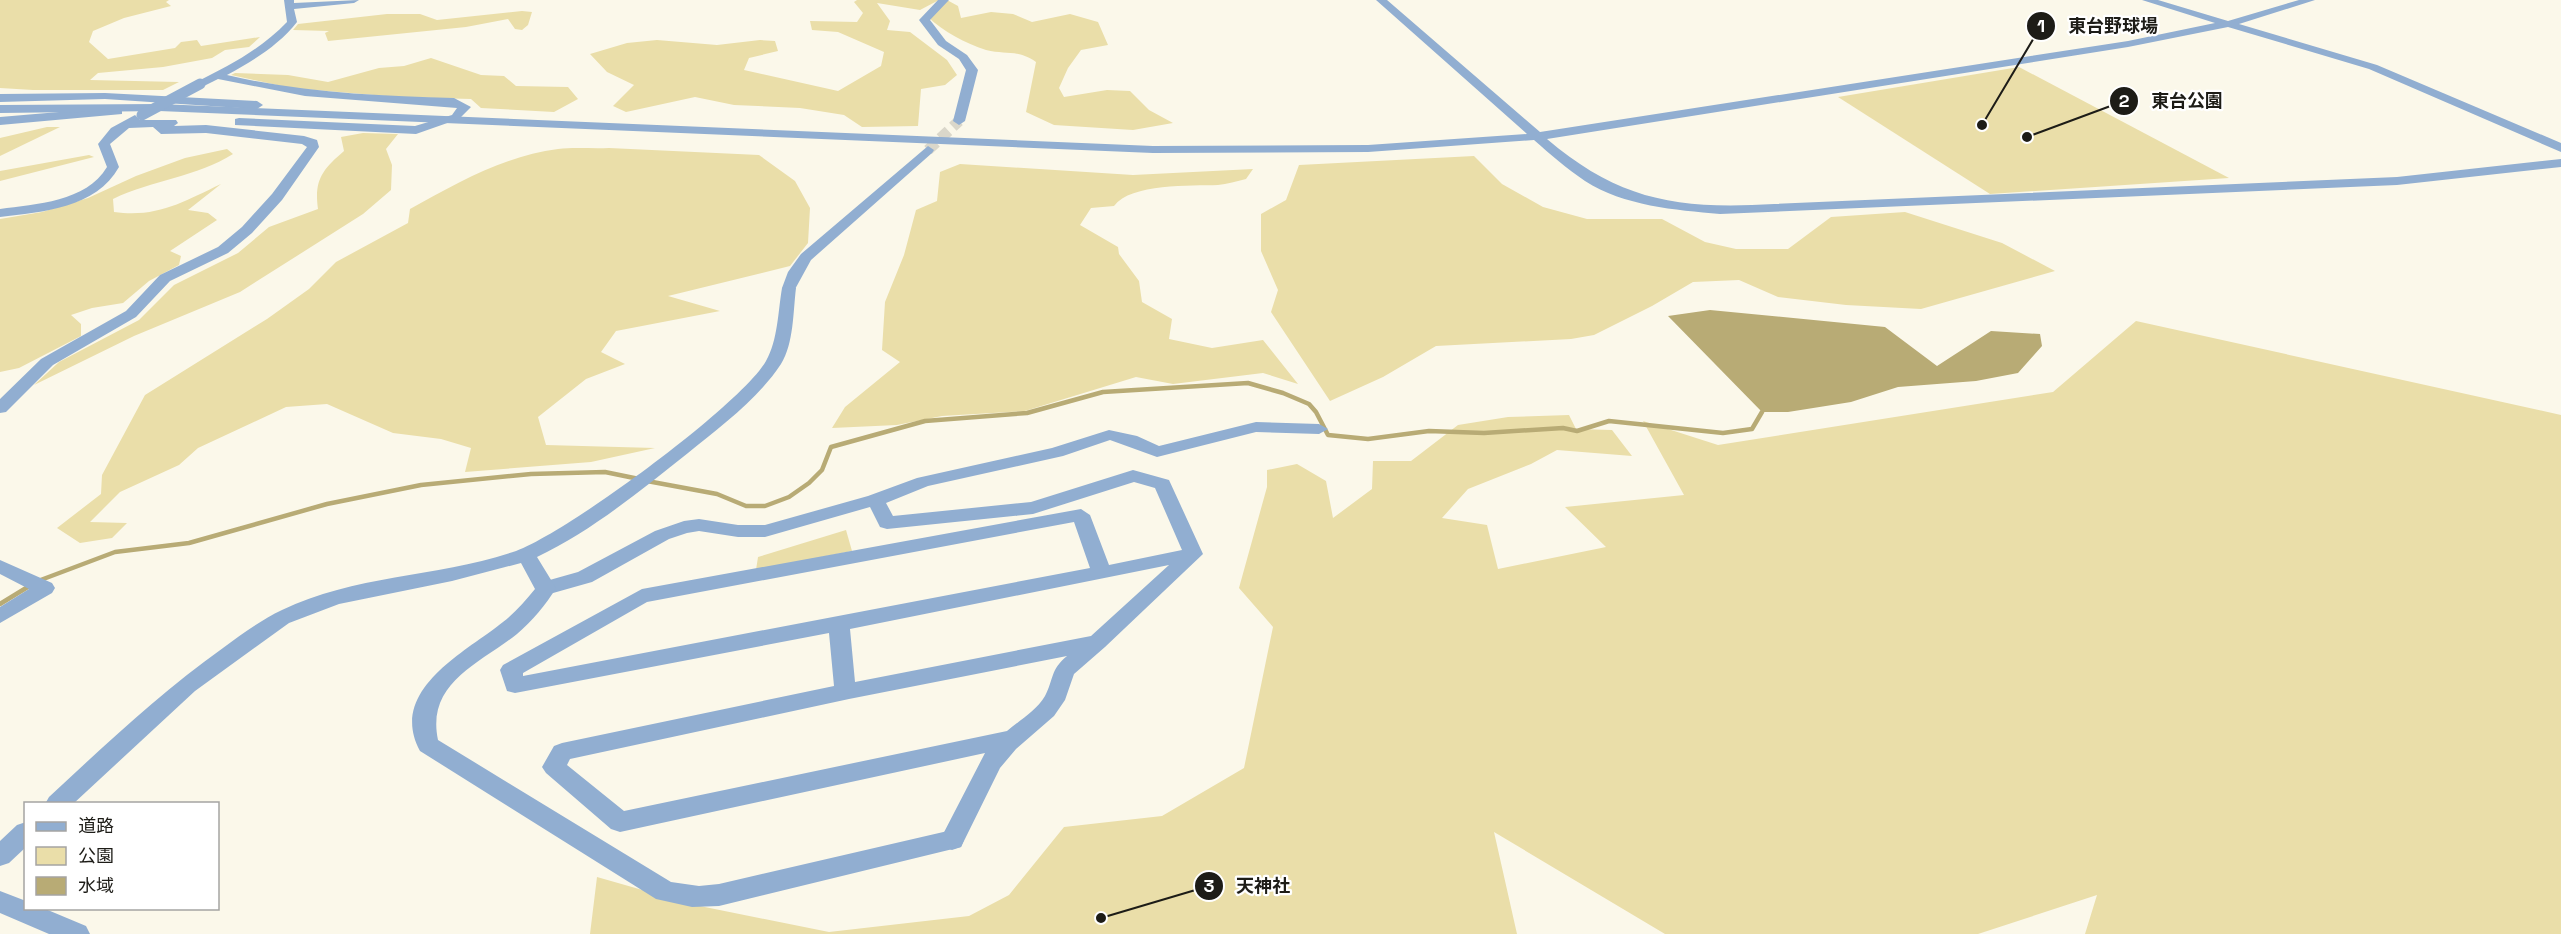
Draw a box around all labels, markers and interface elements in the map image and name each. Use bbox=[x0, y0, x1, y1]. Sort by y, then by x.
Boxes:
callout: 東台野球場 bbox=[2026, 8, 2170, 44]
text: 1 bbox=[2037, 14, 2045, 37]
text: 東台野球場 bbox=[2068, 14, 2158, 37]
callout: 東台公園 bbox=[2109, 83, 2235, 119]
text: 2 bbox=[2119, 89, 2130, 112]
text: 東台公園 bbox=[2151, 89, 2223, 112]
legend bbox=[24, 802, 219, 910]
text: 道路 bbox=[78, 814, 114, 837]
text: 公園 bbox=[78, 844, 114, 867]
callout: 天神社 bbox=[1194, 868, 1302, 904]
text: 水域 bbox=[78, 874, 114, 897]
text: 3 bbox=[1204, 874, 1215, 897]
text: 天神社 bbox=[1236, 874, 1290, 897]

